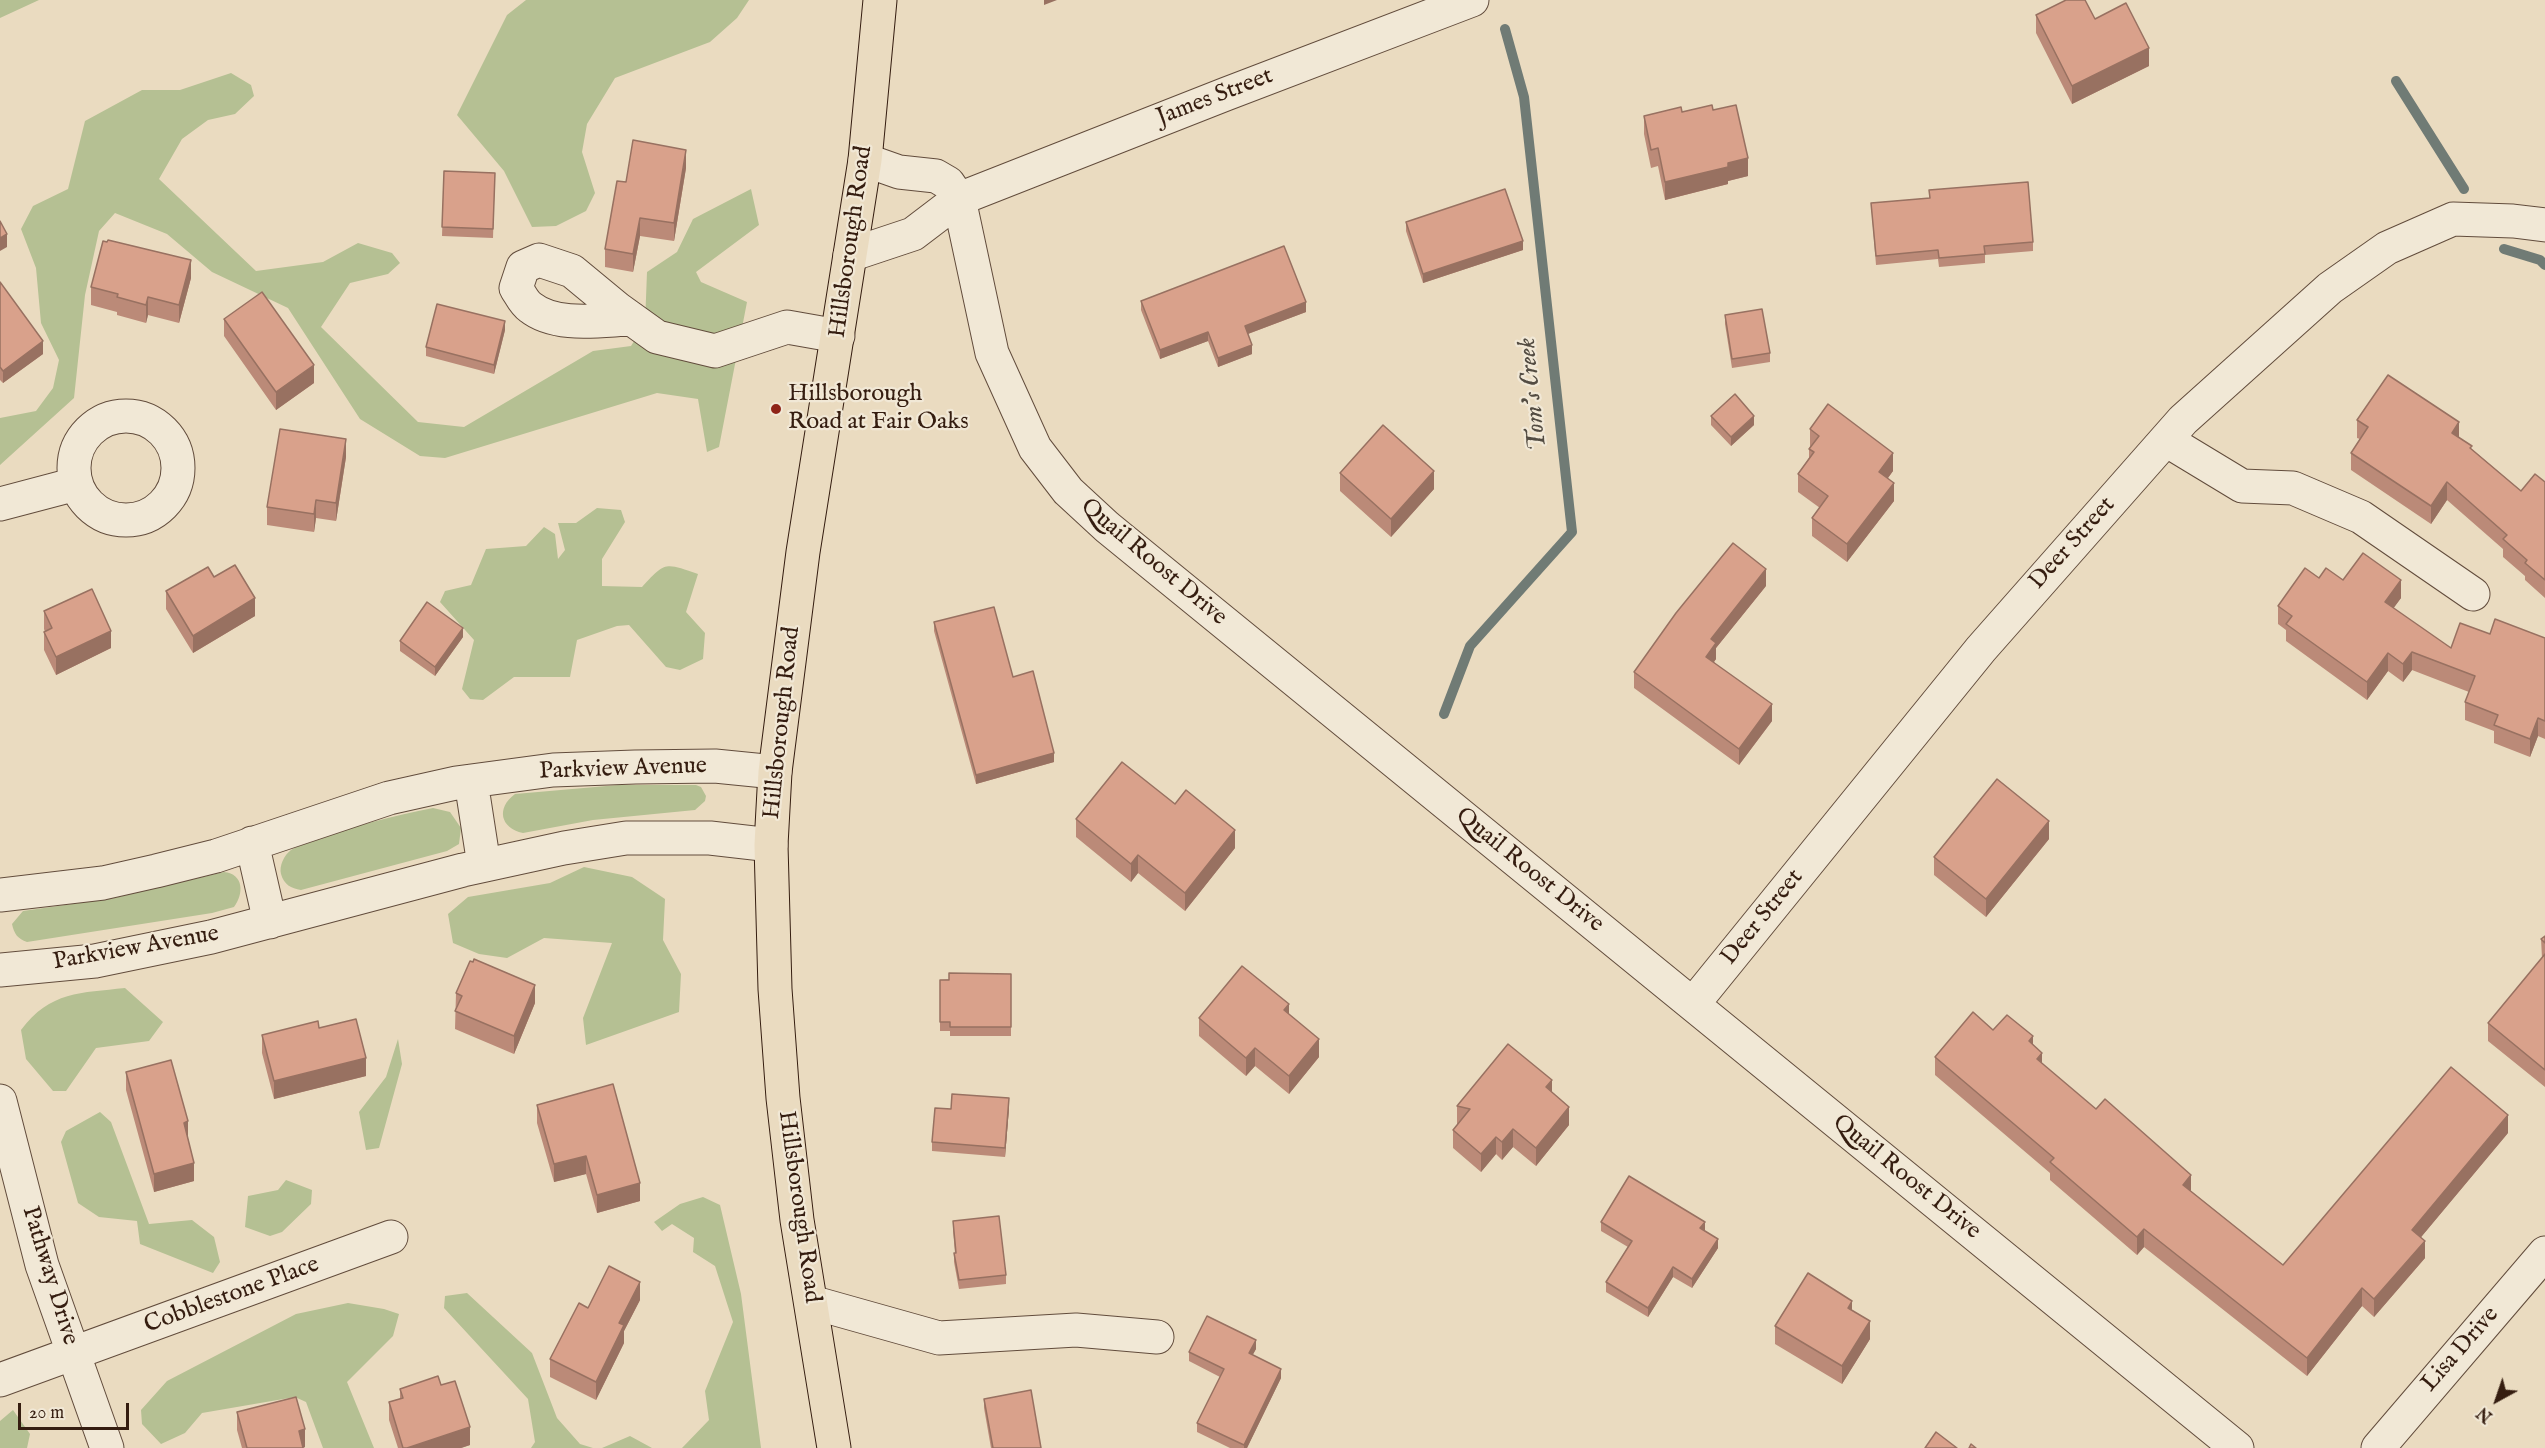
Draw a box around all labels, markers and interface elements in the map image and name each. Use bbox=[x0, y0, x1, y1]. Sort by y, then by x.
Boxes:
street label: James Street bbox=[1153, 63, 1277, 133]
street label: Hillsborough Road bbox=[824, 144, 880, 340]
water label: Tom's Creek bbox=[1513, 336, 1555, 452]
place label: Hillsborough Road at Fair Oaks bbox=[788, 381, 969, 437]
marker: Hillsborough Road at Fair Oaks bbox=[769, 402, 783, 416]
street label: Deer Street bbox=[2024, 492, 2122, 596]
street label: Quail Roost Drive bbox=[1074, 493, 1232, 633]
street label: Hillsborough Road bbox=[759, 625, 807, 821]
street label: Parkview Avenue bbox=[539, 753, 707, 787]
street label: Quail Roost Drive bbox=[1449, 802, 1609, 940]
street label: Deer Street bbox=[1716, 864, 1810, 972]
street label: Parkview Avenue bbox=[51, 920, 221, 978]
street label: Hillsborough Road bbox=[770, 1109, 826, 1305]
street label: Quail Roost Drive bbox=[1826, 1109, 1986, 1247]
street label: Pathway Drive bbox=[14, 1203, 84, 1349]
street label: Cobblestone Place bbox=[141, 1251, 323, 1341]
street label: Lisa Drive bbox=[2416, 1302, 2506, 1398]
north arrow bbox=[2467, 1370, 2527, 1430]
scale bar bbox=[21, 1391, 132, 1429]
text: 20 m bbox=[29, 1402, 64, 1425]
text: N bbox=[2474, 1402, 2497, 1426]

